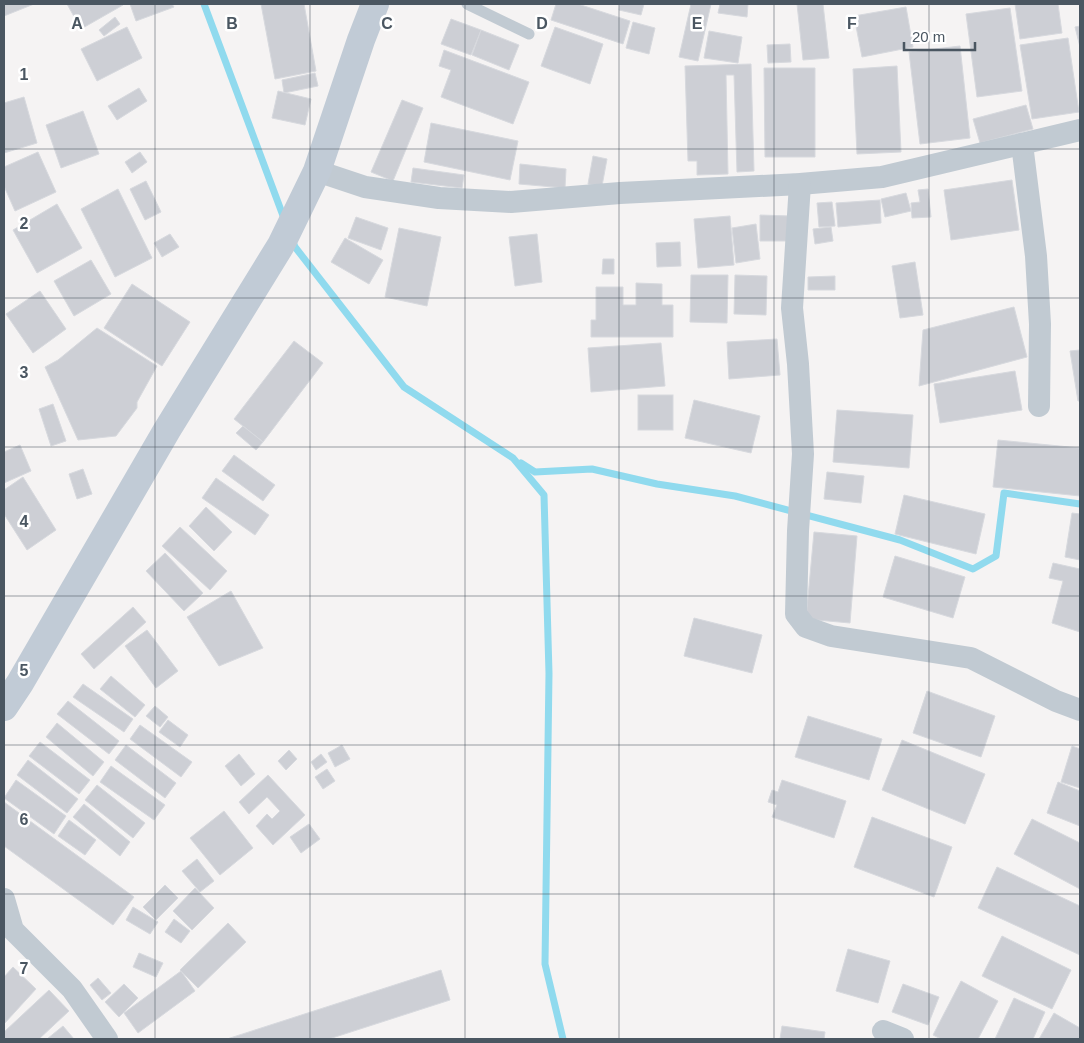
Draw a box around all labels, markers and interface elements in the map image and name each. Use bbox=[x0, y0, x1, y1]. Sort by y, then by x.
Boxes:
text: A bbox=[71, 15, 83, 32]
text: B bbox=[226, 15, 238, 32]
text: C bbox=[381, 15, 393, 32]
text: D bbox=[536, 15, 548, 32]
text: E bbox=[692, 15, 703, 32]
text: F bbox=[847, 15, 857, 32]
scale bar bbox=[904, 20, 975, 52]
text: 20 m bbox=[912, 28, 945, 45]
text: 1 bbox=[20, 66, 29, 83]
text: 2 bbox=[20, 215, 29, 232]
text: 3 bbox=[20, 364, 29, 381]
text: 4 bbox=[20, 513, 29, 530]
text: 5 bbox=[20, 662, 29, 679]
text: 6 bbox=[20, 811, 29, 828]
text: 7 bbox=[20, 960, 29, 977]

